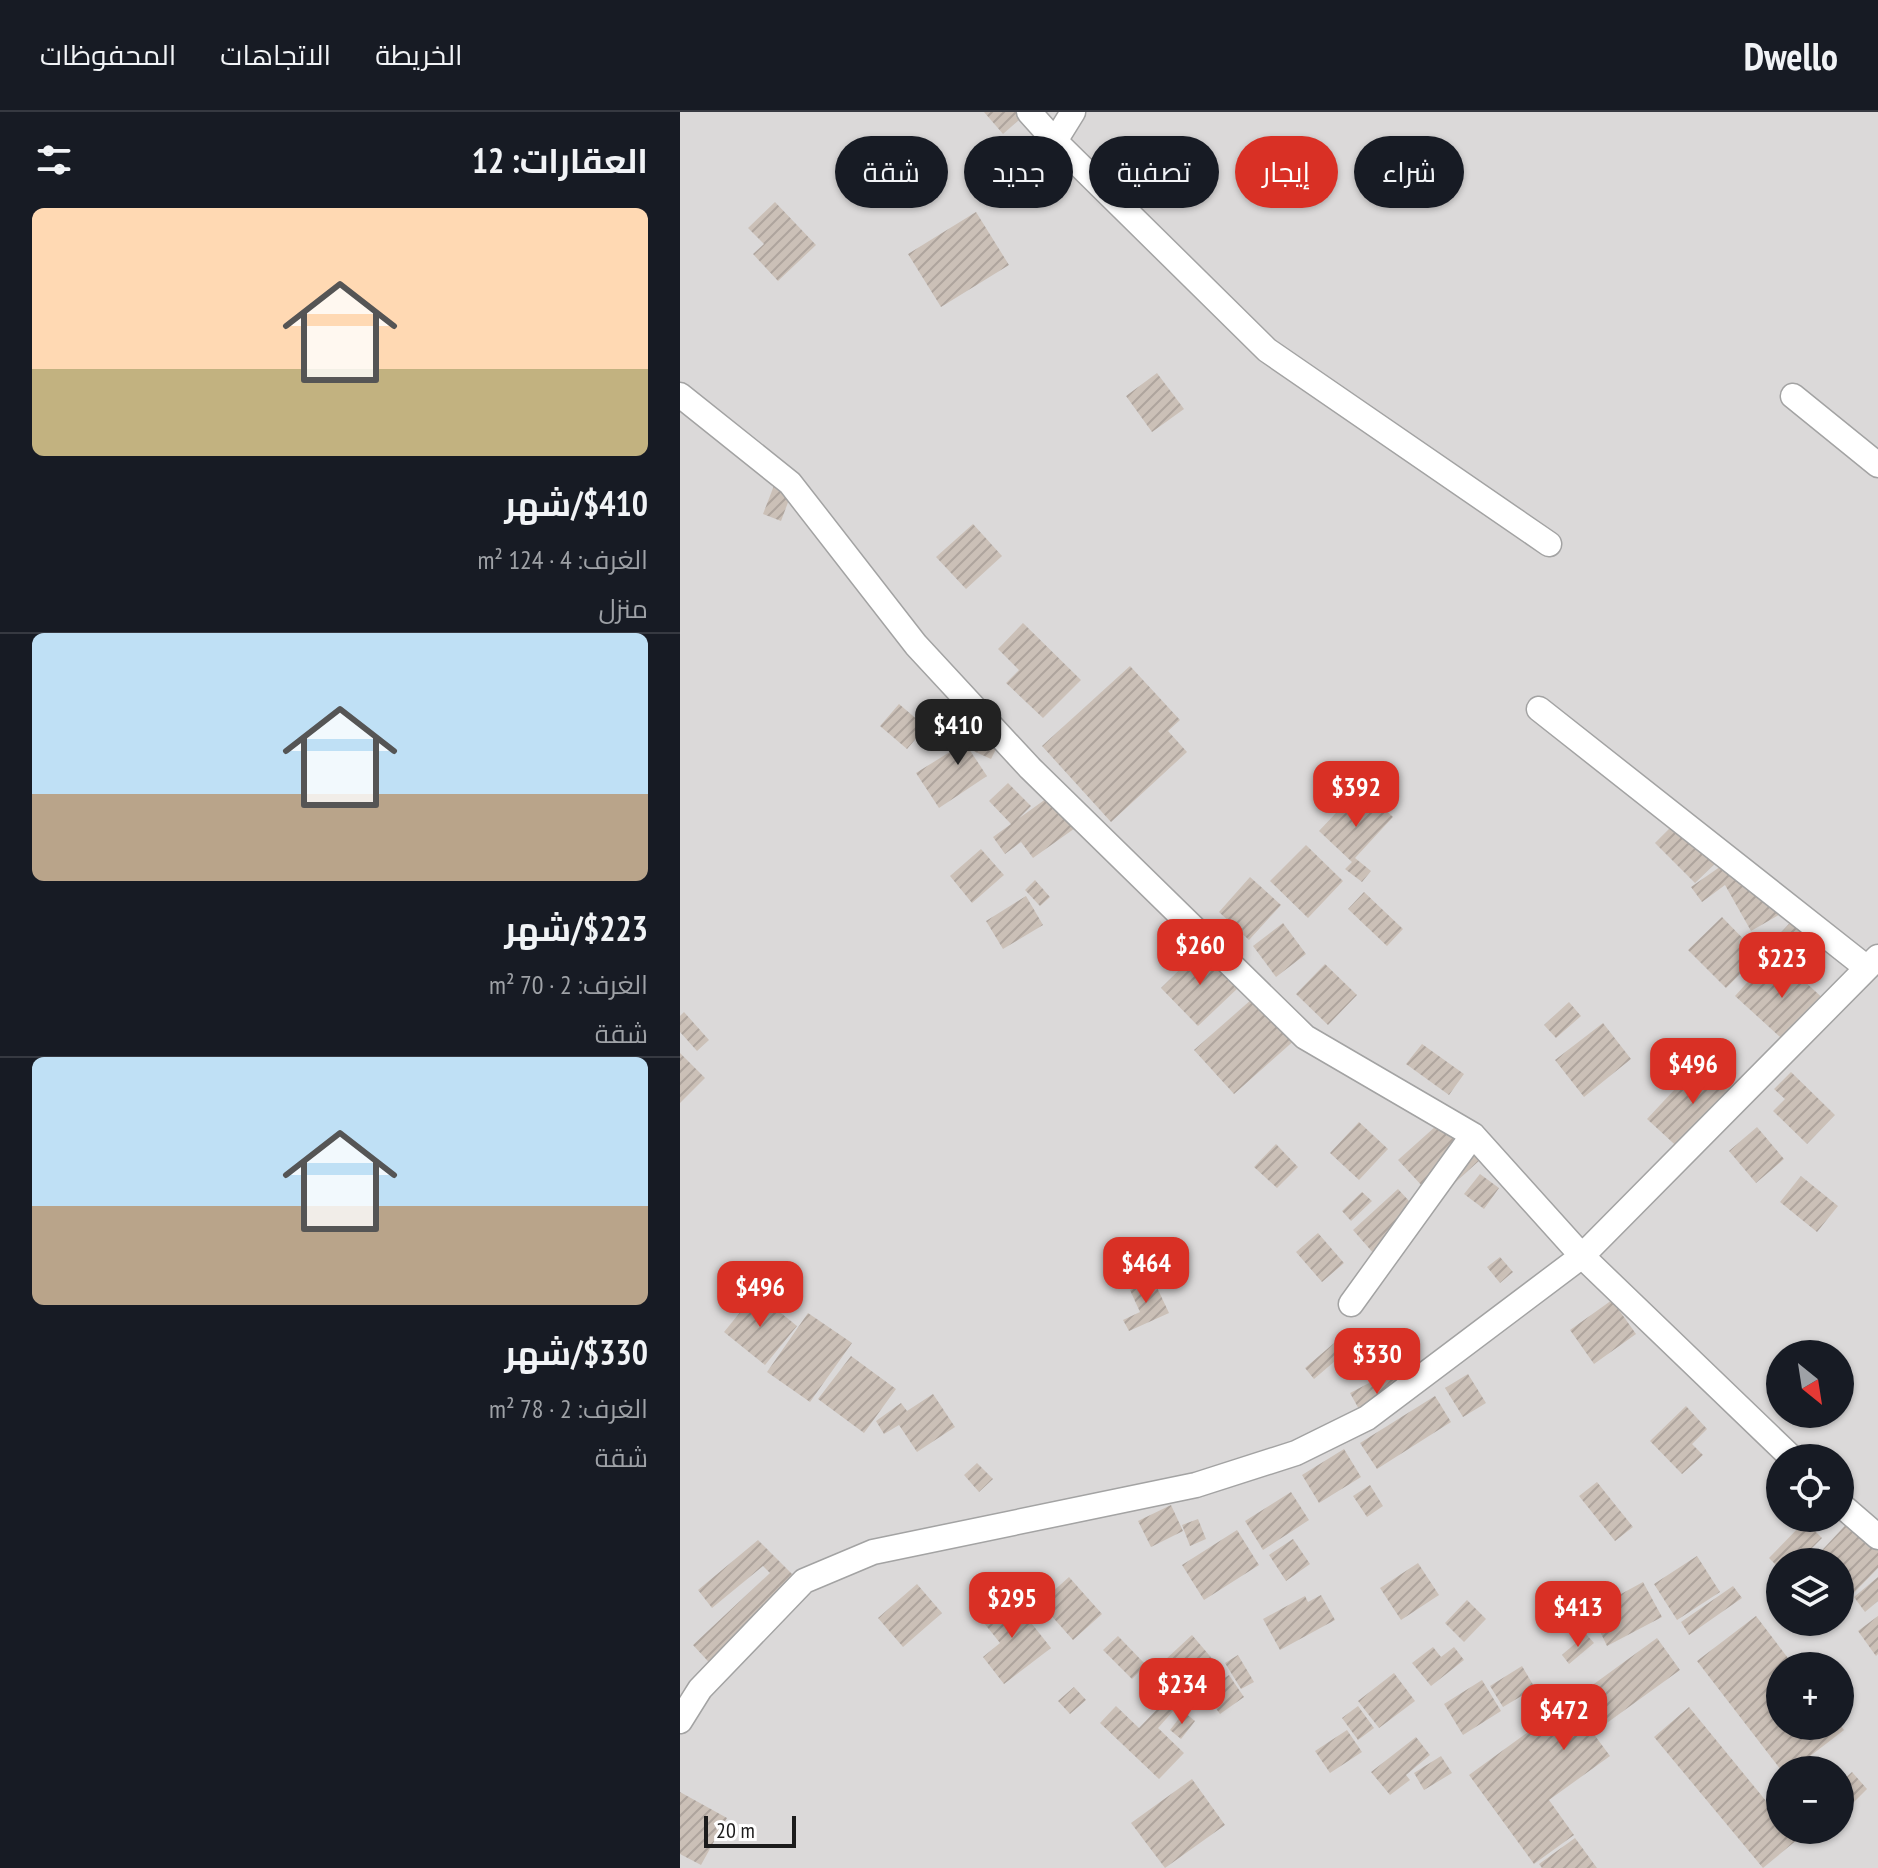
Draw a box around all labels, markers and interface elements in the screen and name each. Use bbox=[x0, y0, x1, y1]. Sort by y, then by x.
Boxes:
text: Dwello bbox=[1744, 31, 1838, 80]
text: المحفوظات bbox=[40, 36, 176, 73]
text: الاتجاهات bbox=[220, 36, 331, 73]
text: الخريطة bbox=[375, 36, 463, 73]
chip: شقة bbox=[835, 136, 948, 208]
chip: جديد bbox=[964, 136, 1073, 208]
chip: تصفية bbox=[1089, 136, 1219, 208]
chip: إيجار bbox=[1235, 136, 1338, 208]
chip: شراء bbox=[1354, 136, 1464, 208]
icon: filters bbox=[32, 138, 76, 182]
text: العقارات: 12 bbox=[472, 138, 648, 182]
icon: home bbox=[268, 260, 412, 404]
text: $410/شهر bbox=[505, 481, 648, 525]
text: الغرف: 4 · 124 m² bbox=[477, 543, 648, 576]
text: منزل bbox=[599, 592, 648, 625]
icon: home bbox=[268, 685, 412, 829]
pin: $410 bbox=[911, 699, 1005, 767]
text: $410 bbox=[933, 708, 983, 741]
pin: $392 bbox=[1309, 761, 1403, 829]
text: $392 bbox=[1331, 770, 1381, 803]
text: $223/شهر bbox=[505, 906, 648, 950]
pin: $260 bbox=[1153, 919, 1247, 987]
text: $260 bbox=[1175, 928, 1225, 961]
pin: $223 bbox=[1735, 932, 1829, 1000]
text: $223 bbox=[1757, 941, 1807, 974]
text: الغرف: 2 · 70 m² bbox=[489, 968, 648, 1001]
text: شقة bbox=[595, 1017, 648, 1050]
pin: $496 bbox=[1646, 1038, 1740, 1106]
text: $496 bbox=[1668, 1047, 1718, 1080]
icon: home bbox=[268, 1109, 412, 1253]
pin: $464 bbox=[1099, 1237, 1193, 1305]
text: $464 bbox=[1121, 1246, 1171, 1279]
pin: $496 bbox=[713, 1261, 807, 1329]
text: $496 bbox=[735, 1270, 785, 1303]
pin: $330 bbox=[1330, 1328, 1424, 1396]
text: $330/شهر bbox=[505, 1330, 648, 1374]
text: $330 bbox=[1352, 1337, 1402, 1370]
north arrow bbox=[1766, 1340, 1854, 1428]
map controls bbox=[1766, 1340, 1854, 1844]
text: الغرف: 2 · 78 m² bbox=[489, 1392, 648, 1425]
text: شقة bbox=[595, 1441, 648, 1474]
button: locate bbox=[1766, 1444, 1854, 1532]
button: layers bbox=[1766, 1548, 1854, 1636]
pin: $295 bbox=[965, 1572, 1059, 1640]
text: $295 bbox=[987, 1581, 1037, 1614]
pin: $413 bbox=[1531, 1581, 1625, 1649]
text: $413 bbox=[1553, 1590, 1603, 1623]
button: + bbox=[1766, 1652, 1854, 1740]
pin: $234 bbox=[1135, 1658, 1229, 1726]
text: $234 bbox=[1157, 1667, 1207, 1700]
pin: $472 bbox=[1517, 1684, 1611, 1752]
text: $472 bbox=[1539, 1693, 1589, 1726]
button: − bbox=[1766, 1756, 1854, 1844]
scale bar bbox=[704, 1812, 796, 1848]
text: 20 m bbox=[716, 1816, 755, 1844]

